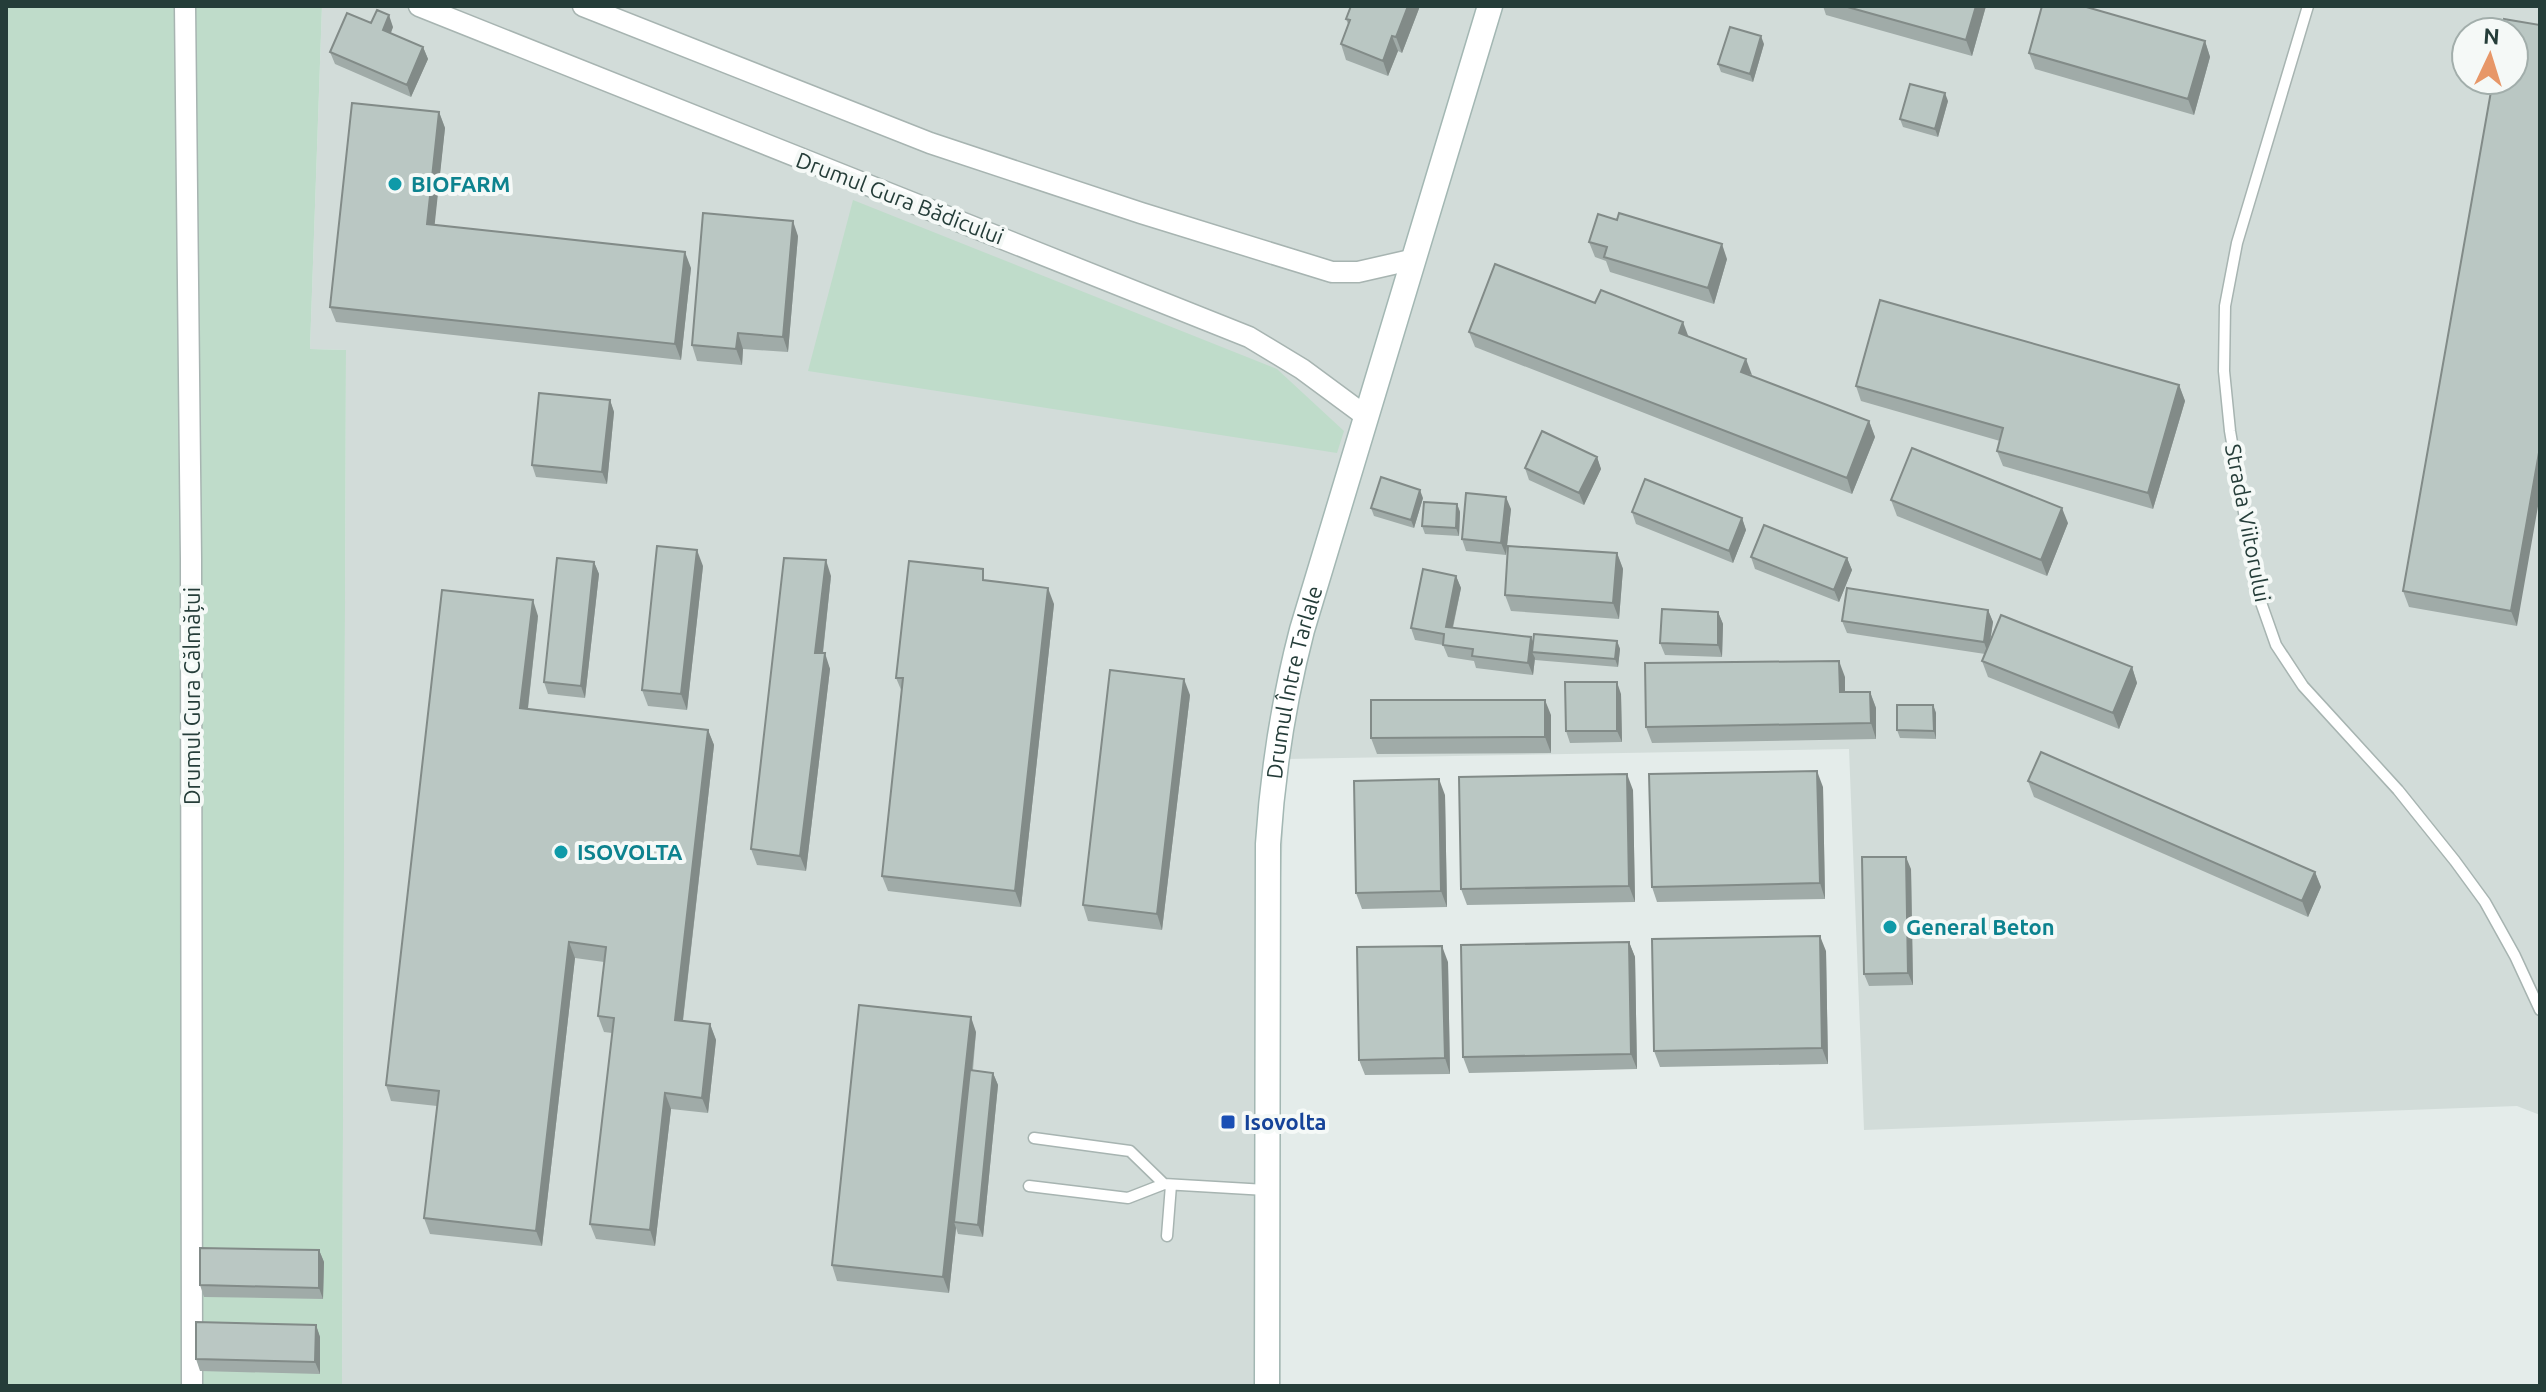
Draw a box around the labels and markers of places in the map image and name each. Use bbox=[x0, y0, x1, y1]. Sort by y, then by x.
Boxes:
place label: BIOFARM bbox=[411, 171, 510, 196]
marker: BIOFARM bbox=[386, 175, 404, 193]
place label: ISOVOLTA bbox=[577, 839, 683, 864]
marker: ISOVOLTA bbox=[552, 843, 570, 861]
place label: General Beton bbox=[1906, 914, 2055, 939]
marker: General Beton bbox=[1881, 918, 1899, 936]
place label: Isovolta bbox=[1244, 1109, 1327, 1134]
marker: Isovolta bbox=[1219, 1113, 1237, 1131]

